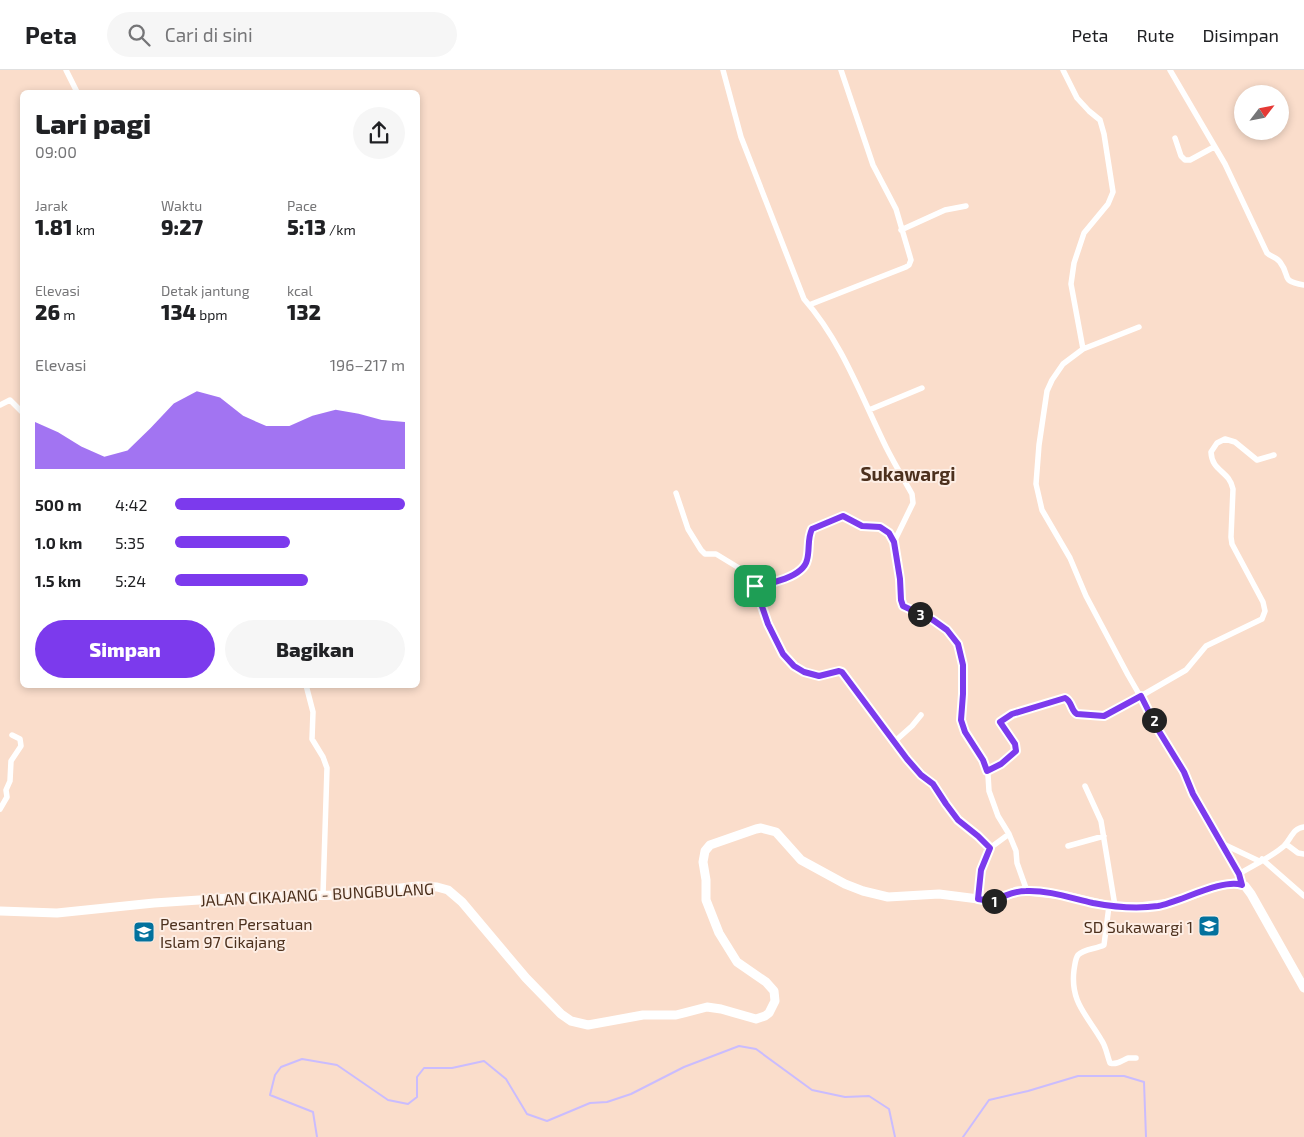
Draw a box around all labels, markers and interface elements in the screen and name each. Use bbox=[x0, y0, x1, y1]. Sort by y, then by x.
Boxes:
search box bbox=[107, 12, 457, 57]
text: Peta bbox=[25, 20, 77, 49]
icon: search bbox=[125, 21, 153, 49]
text: Cari di sini bbox=[165, 23, 253, 46]
text: Peta bbox=[1072, 24, 1109, 46]
text: Rute bbox=[1137, 24, 1174, 46]
text: Disimpan bbox=[1202, 24, 1279, 46]
north arrow bbox=[1234, 85, 1289, 140]
map controls bbox=[1234, 85, 1289, 140]
text: Lari pagi bbox=[35, 106, 151, 140]
button: share bbox=[353, 107, 405, 159]
text: 09:00 bbox=[35, 142, 77, 161]
text: Jarak bbox=[35, 197, 68, 214]
text: Waktu bbox=[161, 197, 202, 214]
text: Pace bbox=[287, 197, 317, 214]
text: 1.81 bbox=[35, 214, 73, 239]
text: 9:27 bbox=[161, 214, 203, 239]
text: 5:13 bbox=[287, 214, 326, 239]
text: km bbox=[73, 221, 95, 238]
text: /km bbox=[326, 221, 356, 238]
text: Elevasi bbox=[35, 282, 80, 299]
text: Detak jantung bbox=[161, 282, 250, 299]
text: kcal bbox=[287, 282, 313, 299]
text: 26 bbox=[35, 299, 60, 324]
text: 134 bbox=[161, 299, 196, 324]
text: 132 bbox=[287, 299, 321, 324]
text: m bbox=[60, 306, 75, 323]
text: bpm bbox=[196, 306, 228, 323]
text: Elevasi bbox=[35, 355, 87, 374]
text: 196–217 m bbox=[330, 355, 405, 374]
district label: Sukawargi bbox=[860, 462, 956, 485]
text: 500 m bbox=[35, 495, 82, 514]
text: 4:42 bbox=[115, 495, 147, 514]
text: 1.0 km bbox=[35, 533, 82, 552]
text: 5:35 bbox=[115, 533, 145, 552]
pin bbox=[734, 565, 776, 607]
text: 1.5 km bbox=[35, 571, 81, 590]
text: 5:24 bbox=[115, 571, 146, 590]
icon: arrive bbox=[741, 572, 769, 600]
pin: 3 bbox=[908, 602, 932, 626]
text: 3 bbox=[917, 606, 924, 623]
button: Simpan bbox=[35, 620, 215, 678]
button: Bagikan bbox=[225, 620, 405, 678]
pin: 2 bbox=[1142, 708, 1166, 732]
text: 2 bbox=[1150, 712, 1159, 729]
street label: JALAN CIKAJANG - BUNGBULANG bbox=[200, 878, 434, 910]
pin: 1 bbox=[982, 888, 1006, 914]
text: 1 bbox=[991, 893, 998, 910]
place label: Pesantren Persatuan Islam 97 Cikajang bbox=[160, 914, 312, 952]
school or university icon: SD Sukawargi 1 bbox=[1197, 914, 1221, 938]
place label: SD Sukawargi 1 bbox=[1084, 917, 1193, 936]
school or university icon: Pesantren Persatuan Islam 97 Cikajang bbox=[132, 920, 156, 944]

